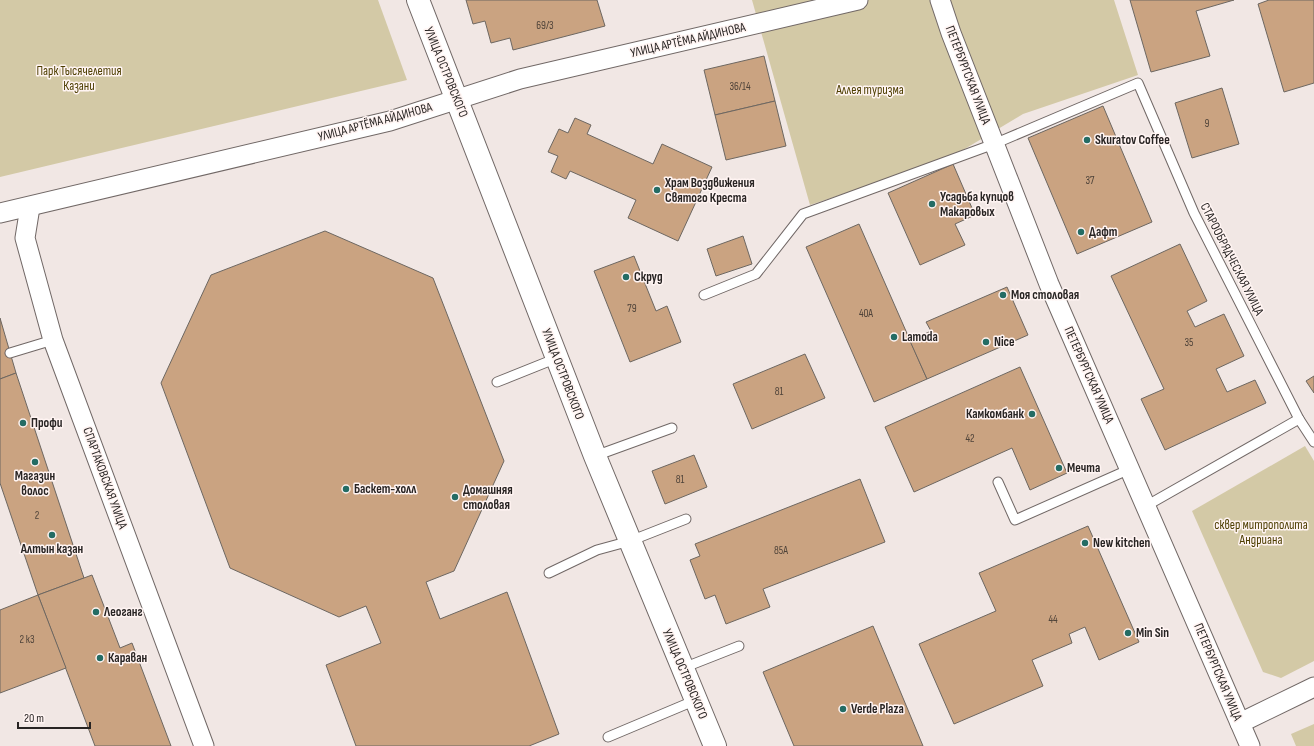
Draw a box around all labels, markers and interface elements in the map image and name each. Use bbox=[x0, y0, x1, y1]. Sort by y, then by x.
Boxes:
house number: 69/3 bbox=[536, 19, 554, 32]
street label: УЛИЦА АРТЁМА АЙДИНОВА bbox=[629, 19, 748, 61]
street label: ПЕТЕРБУРГСКАЯ УЛИЦА bbox=[942, 23, 994, 127]
street label: УЛИЦА ОСТРОВСКОГО bbox=[421, 24, 471, 120]
park label: Парк Тысячелетия Казани bbox=[36, 63, 122, 94]
house number: 36/14 bbox=[729, 80, 751, 93]
park label: Аллея туризма bbox=[835, 82, 904, 98]
street label: УЛИЦА АРТЁМА АЙДИНОВА bbox=[316, 99, 434, 145]
house number: 9 bbox=[1205, 117, 1210, 130]
place label: Skuratov Coffee bbox=[1095, 132, 1170, 148]
marker: Skuratov Coffee bbox=[1082, 135, 1092, 145]
house number: 37 bbox=[1085, 174, 1095, 187]
place label: Храм Воздвижения Святого Креста bbox=[664, 175, 755, 206]
marker: Храм Воздвижения Святого Креста bbox=[652, 185, 662, 195]
place label: Усадьба купцов Макаровых bbox=[940, 189, 1014, 220]
marker: Усадьба купцов Макаровых bbox=[927, 199, 937, 209]
street label: СТАРООБРЯДЧЕСКАЯ УЛИЦА bbox=[1197, 200, 1268, 318]
place label: Дафт bbox=[1089, 224, 1118, 240]
marker: Дафт bbox=[1076, 227, 1086, 237]
place label: Скруд bbox=[634, 269, 663, 285]
marker: Скруд bbox=[621, 272, 631, 282]
place label: Моя столовая bbox=[1011, 287, 1079, 303]
marker: Моя столовая bbox=[998, 290, 1008, 300]
house number: 79 bbox=[627, 302, 637, 315]
house number: 40А bbox=[859, 307, 873, 320]
street label: ПЕТЕРБУРГСКАЯ УЛИЦА bbox=[1060, 324, 1118, 426]
street label: УЛИЦА ОСТРОВСКОГО bbox=[538, 326, 588, 422]
place label: Lamoda bbox=[902, 329, 938, 345]
marker: Lamoda bbox=[889, 332, 899, 342]
place label: Nice bbox=[994, 334, 1015, 350]
house number: 35 bbox=[1184, 336, 1194, 349]
marker: Nice bbox=[981, 337, 991, 347]
house number: 81 bbox=[775, 385, 783, 398]
place label: Камкомбанк bbox=[966, 406, 1025, 422]
marker: Камкомбанк bbox=[1027, 409, 1037, 419]
place label: Профи bbox=[31, 415, 63, 431]
marker: Профи bbox=[18, 418, 28, 428]
street label: СПАРТАКОВСКАЯ УЛИЦА bbox=[79, 425, 131, 532]
house number: 42 bbox=[965, 432, 975, 445]
marker: Магазин волос bbox=[30, 457, 40, 467]
place label: Мечта bbox=[1067, 460, 1100, 476]
marker: Мечта bbox=[1054, 463, 1064, 473]
place label: Магазин волос bbox=[15, 468, 55, 499]
house number: 81 bbox=[676, 473, 684, 486]
place label: Баскет-холл bbox=[354, 481, 417, 497]
place label: Домашняя столовая bbox=[463, 482, 513, 513]
marker: Баскет-холл bbox=[341, 484, 351, 494]
marker: Домашняя столовая bbox=[450, 492, 460, 502]
house number: 2 bbox=[35, 509, 40, 522]
park label: сквер митрополита Андриана bbox=[1214, 517, 1308, 548]
marker: Алтын казан bbox=[47, 530, 57, 540]
place label: New kitchen bbox=[1093, 535, 1150, 551]
marker: New kitchen bbox=[1080, 538, 1090, 548]
place label: Алтын казан bbox=[20, 541, 84, 557]
house number: 85А bbox=[774, 544, 788, 557]
place label: Леоганг bbox=[103, 604, 143, 620]
marker: Леоганг bbox=[91, 607, 101, 617]
house number: 44 bbox=[1048, 613, 1058, 626]
street label: ПЕТЕРБУРГСКАЯ УЛИЦА bbox=[1190, 621, 1246, 723]
place label: Min Sin bbox=[1136, 625, 1169, 641]
street label: УЛИЦА ОСТРОВСКОГО bbox=[659, 627, 711, 721]
marker: Min Sin bbox=[1123, 628, 1133, 638]
house number: 2 к3 bbox=[19, 633, 35, 646]
place label: Караван bbox=[108, 650, 148, 666]
marker: Караван bbox=[95, 653, 105, 663]
place label: Verde Plaza bbox=[851, 701, 904, 717]
scale bar bbox=[18, 704, 90, 730]
marker: Verde Plaza bbox=[838, 704, 848, 714]
text: 20 m bbox=[24, 711, 44, 726]

